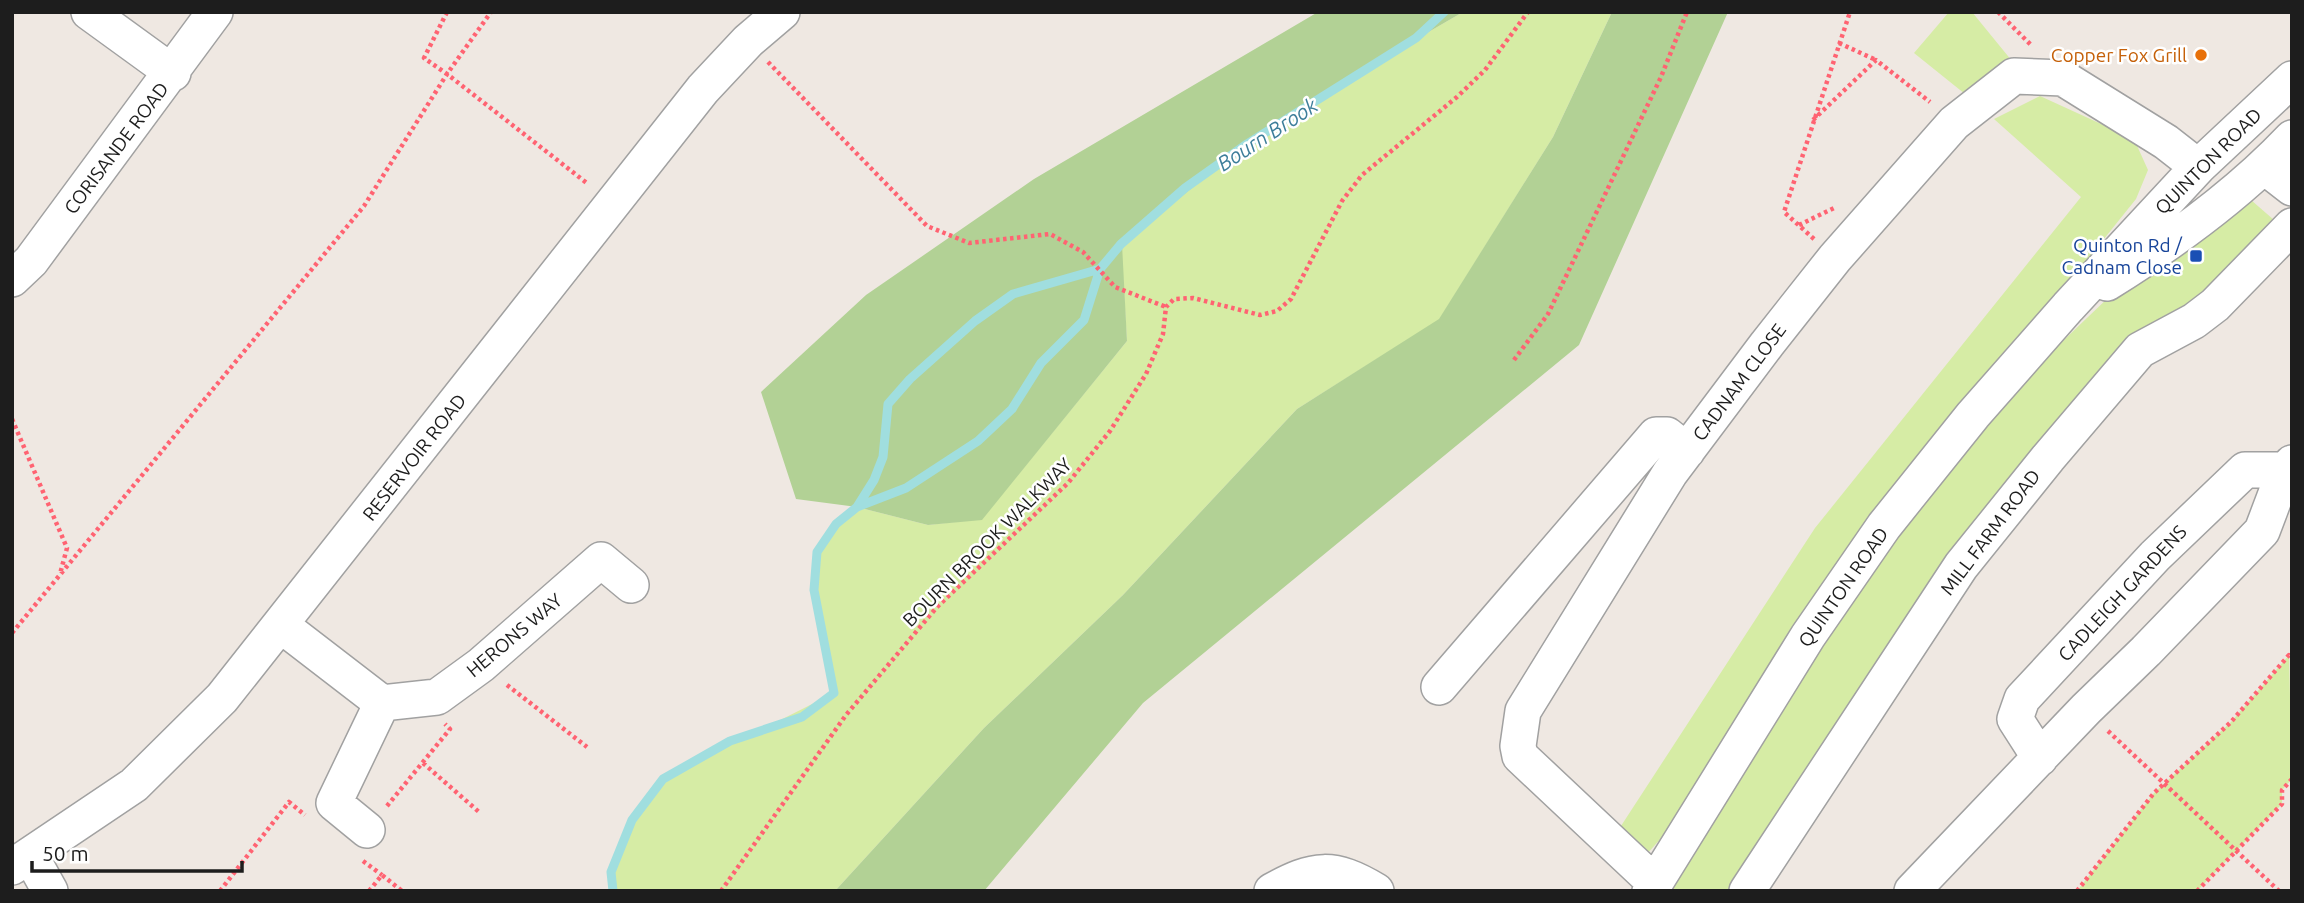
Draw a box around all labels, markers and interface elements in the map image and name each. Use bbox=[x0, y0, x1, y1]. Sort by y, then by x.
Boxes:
place label: Copper Fox Grill bbox=[2051, 44, 2187, 66]
marker: Copper Fox Grill bbox=[2193, 47, 2209, 63]
street label: CORISANDE ROAD bbox=[59, 78, 173, 218]
water label: Bourn Brook bbox=[1212, 93, 1322, 175]
street label: QUINTON ROAD bbox=[2150, 103, 2266, 219]
place label: Quinton Rd / Cadnam Close bbox=[2062, 234, 2183, 278]
marker: Quinton Rd / Cadnam Close bbox=[2188, 248, 2204, 264]
street label: CADNAM CLOSE bbox=[1688, 319, 1790, 445]
street label: RESERVOIR ROAD bbox=[358, 389, 470, 525]
street label: BOURN BROOK WALKWAY bbox=[898, 453, 1076, 631]
street label: MILL FARM ROAD bbox=[1936, 465, 2044, 599]
street label: CADLEIGH GARDENS bbox=[2053, 521, 2191, 665]
street label: QUINTON ROAD bbox=[1793, 523, 1893, 651]
street label: HERONS WAY bbox=[462, 589, 566, 681]
scale bar bbox=[32, 830, 242, 874]
text: 50 m bbox=[42, 841, 89, 865]

